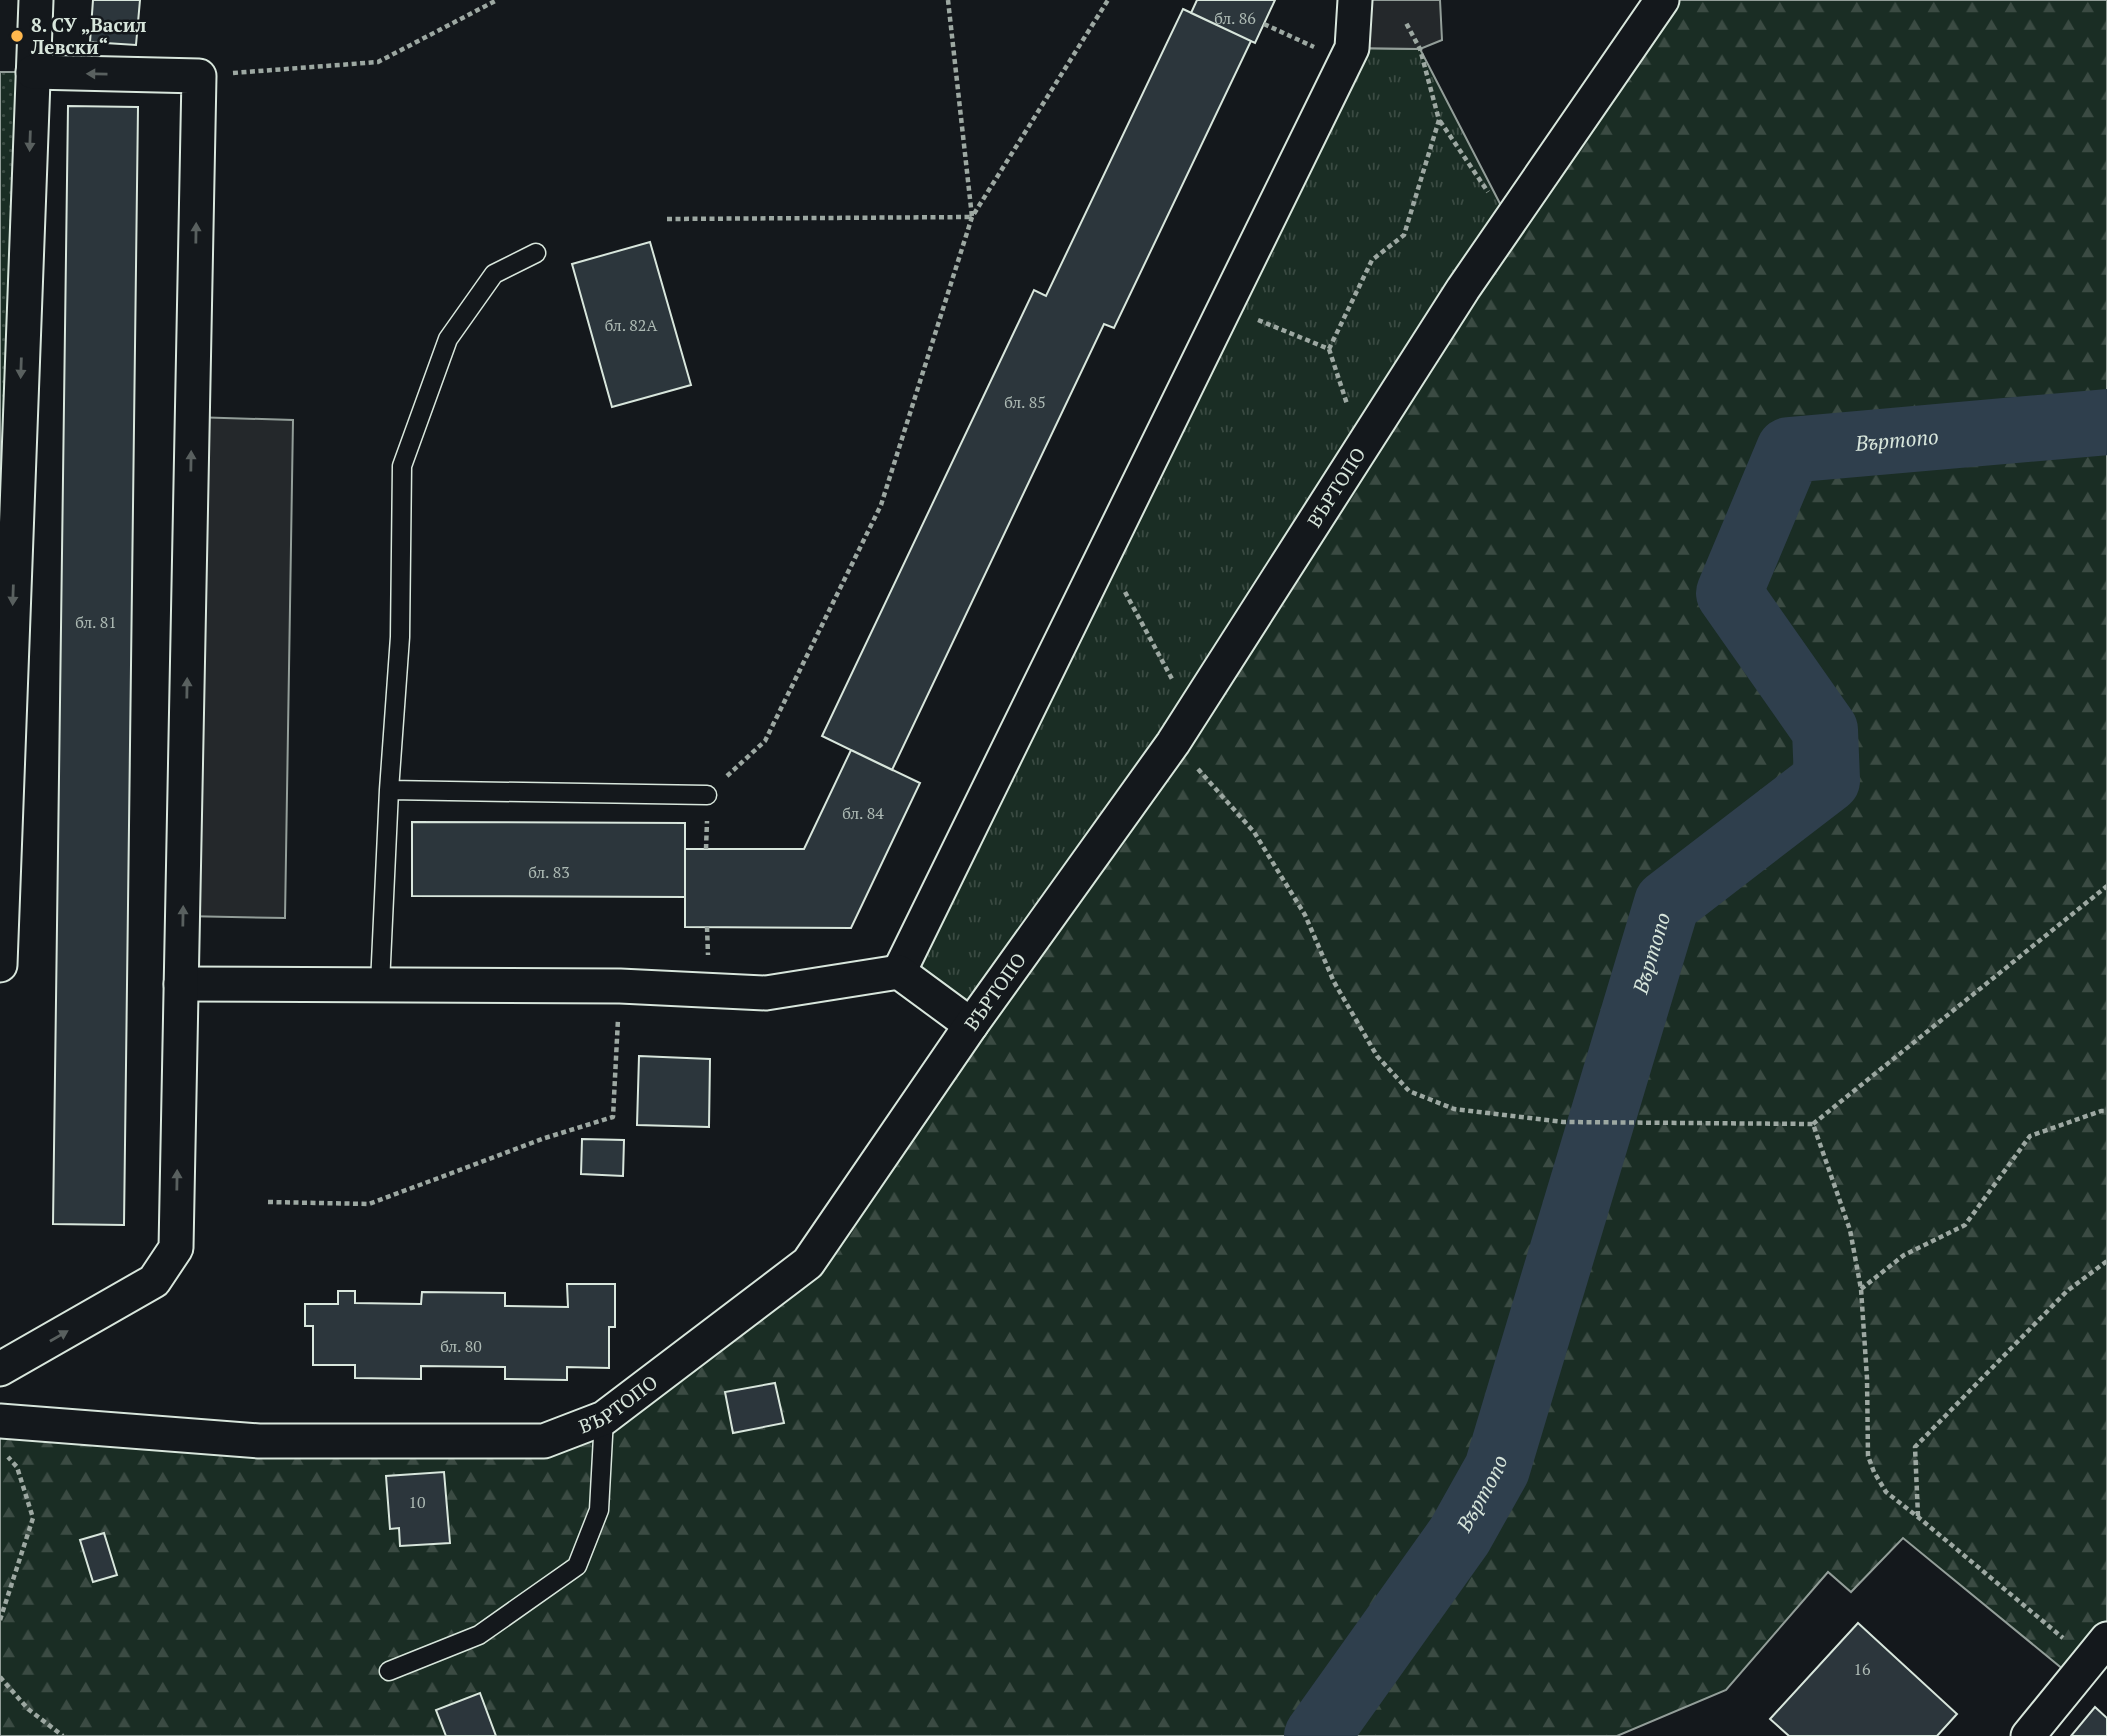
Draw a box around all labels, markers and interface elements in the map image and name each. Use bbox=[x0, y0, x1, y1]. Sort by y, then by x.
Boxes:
house number: бл. 86 bbox=[1214, 7, 1256, 29]
place label: 8. СУ „Васил Левски“ bbox=[30, 12, 147, 59]
marker: 8. СУ „Васил Левски“ bbox=[9, 28, 25, 44]
one-way arrow bbox=[86, 68, 108, 79]
one-way arrow bbox=[25, 130, 36, 152]
one-way arrow bbox=[190, 222, 202, 244]
house number: бл. 82А bbox=[605, 314, 657, 336]
one-way arrow bbox=[16, 357, 27, 379]
house number: бл. 85 bbox=[1004, 391, 1046, 413]
water label: Въртопо bbox=[1853, 422, 1940, 457]
street label: ВЪРТОПО bbox=[1301, 442, 1371, 532]
one-way arrow bbox=[186, 450, 197, 472]
one-way arrow bbox=[7, 585, 18, 607]
house number: бл. 81 bbox=[75, 611, 117, 633]
one-way arrow bbox=[181, 677, 193, 699]
house number: бл. 84 bbox=[842, 802, 884, 824]
house number: бл. 83 bbox=[528, 861, 570, 883]
one-way arrow bbox=[177, 905, 188, 927]
water label: Въртопо bbox=[1625, 909, 1676, 998]
street label: ВЪРТОПО bbox=[958, 947, 1031, 1035]
one-way arrow bbox=[172, 1169, 183, 1191]
one-way arrow bbox=[50, 1330, 69, 1342]
house number: бл. 80 bbox=[440, 1335, 482, 1357]
street label: ВЪРТОПО bbox=[575, 1369, 662, 1438]
water label: Въртопо bbox=[1449, 1452, 1513, 1537]
house number: 10 bbox=[408, 1491, 426, 1513]
house number: 16 bbox=[1853, 1658, 1871, 1680]

